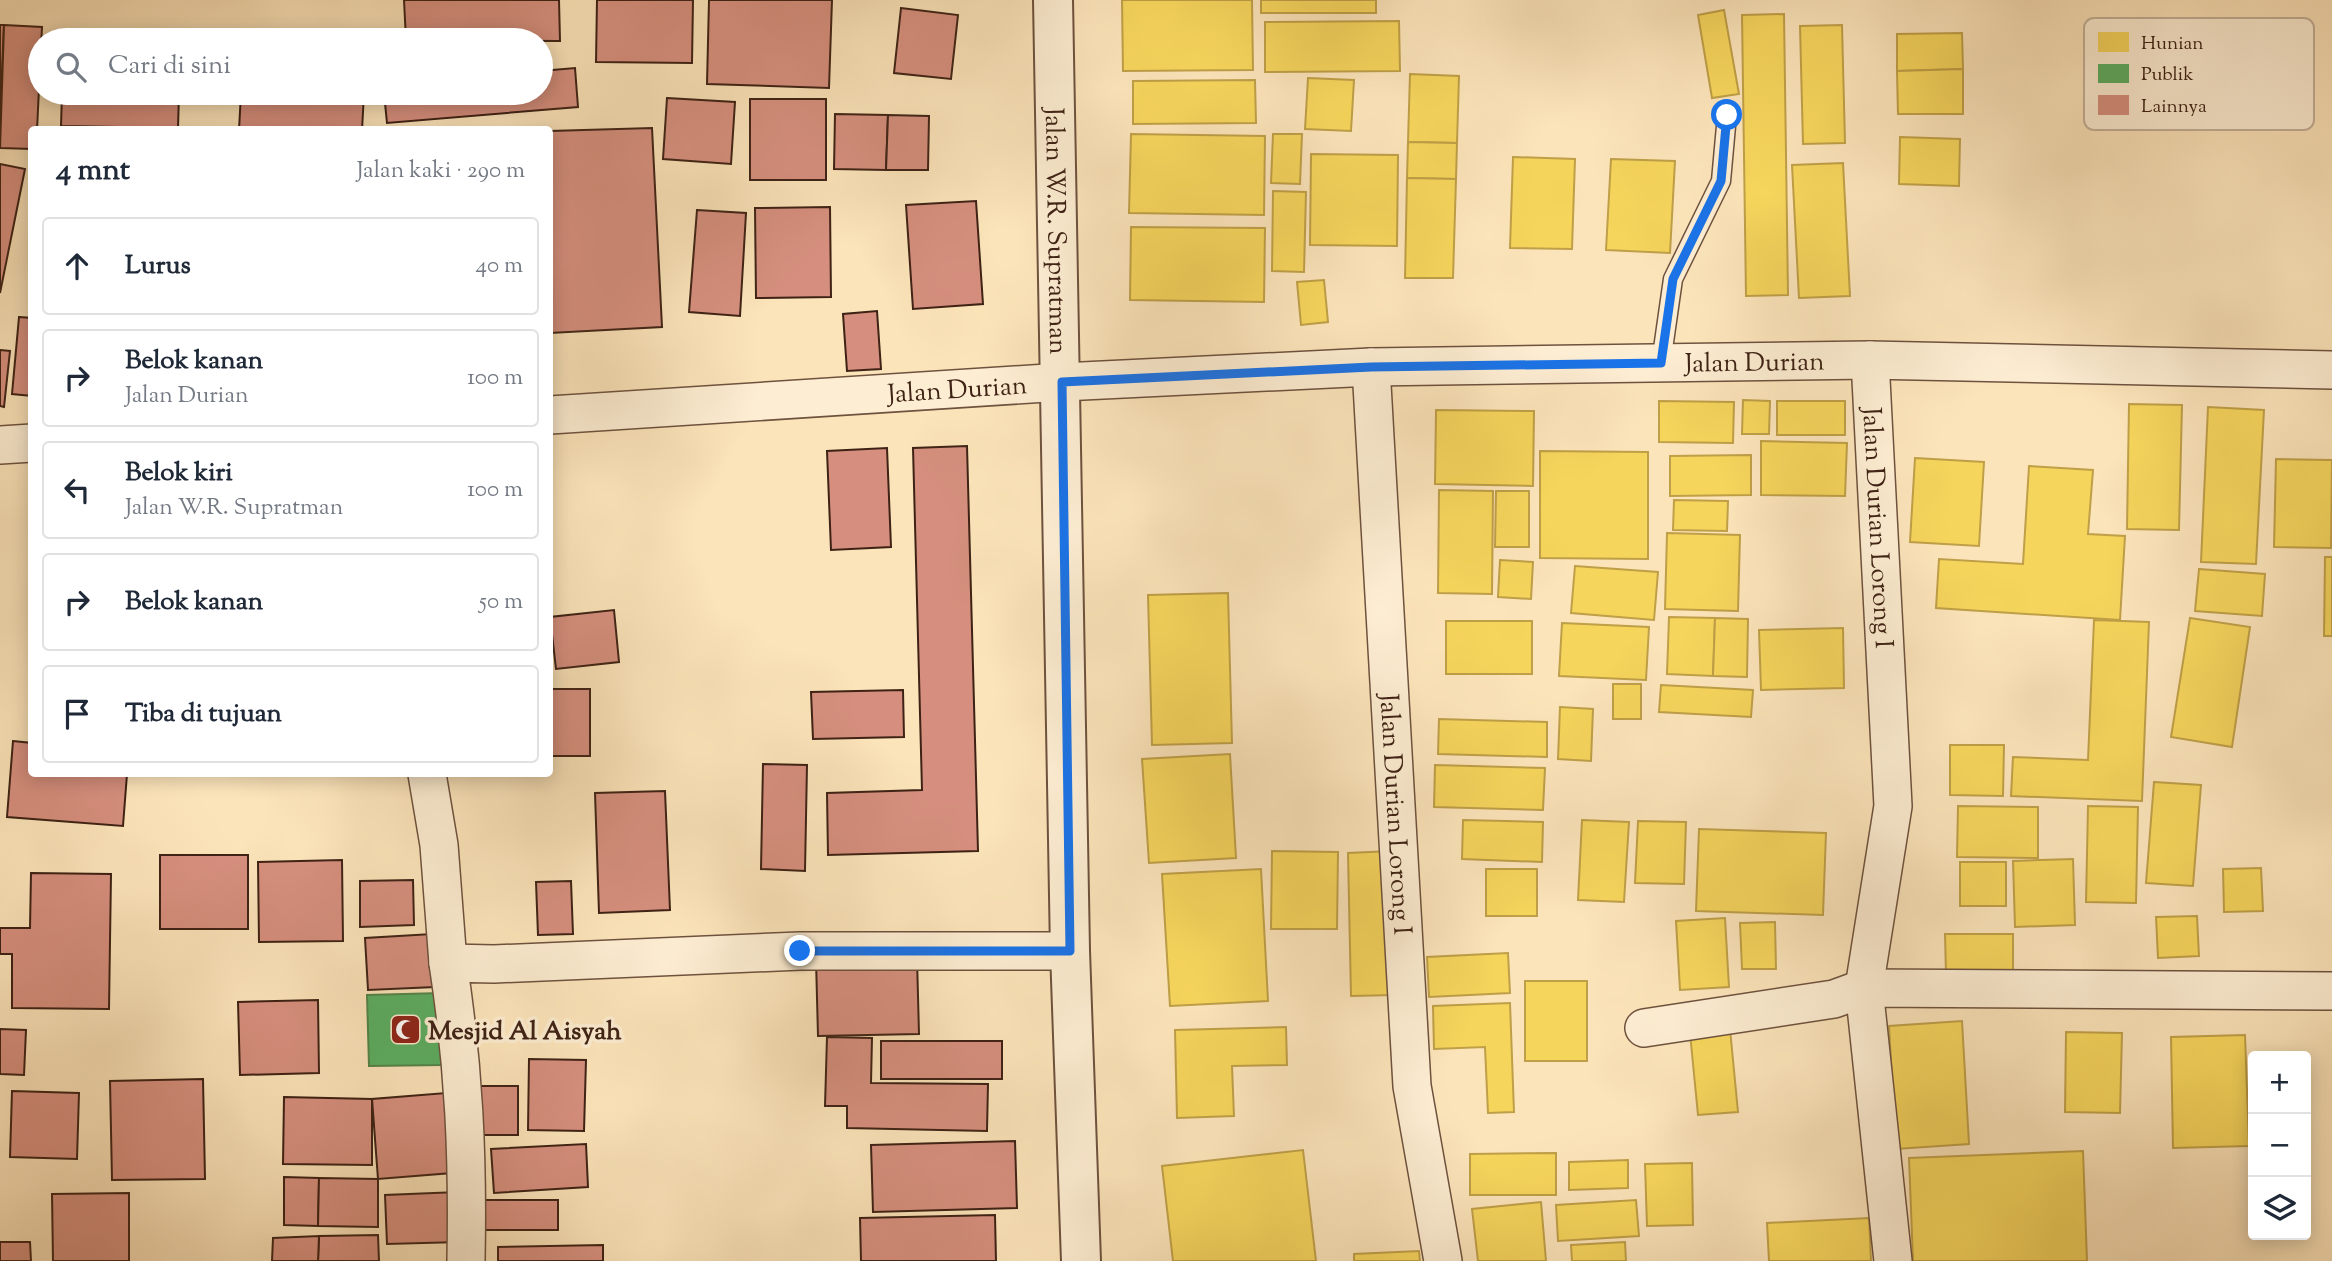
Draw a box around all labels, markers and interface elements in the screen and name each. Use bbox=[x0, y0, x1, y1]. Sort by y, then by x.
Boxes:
legend bbox=[2084, 18, 2314, 130]
search box bbox=[28, 28, 553, 105]
text: Hunian bbox=[2141, 31, 2204, 58]
icon: search bbox=[52, 48, 90, 86]
text: Cari di sini bbox=[108, 48, 231, 85]
text: Publik bbox=[2141, 62, 2194, 89]
text: Lainnya bbox=[2141, 94, 2207, 121]
route start bbox=[1711, 99, 1742, 130]
street label: Jalan W.R. Supratman bbox=[1034, 105, 1075, 355]
text: 4 mnt bbox=[56, 150, 130, 193]
text: Jalan kaki · 290 m bbox=[356, 155, 525, 188]
icon: ahead bbox=[58, 247, 96, 285]
text: Lurus bbox=[125, 248, 191, 285]
text: 40 m bbox=[476, 250, 523, 283]
text: Belok kanan bbox=[125, 343, 263, 380]
street label: Jalan Durian bbox=[1682, 345, 1825, 384]
icon: right bbox=[58, 359, 96, 397]
text: 100 m bbox=[467, 362, 523, 395]
street label: Jalan Durian bbox=[884, 368, 1028, 414]
text: Jalan Durian bbox=[125, 380, 249, 413]
street label: Jalan Durian Lorong I bbox=[1851, 405, 1901, 650]
text: Belok kiri bbox=[125, 455, 233, 492]
icon: left bbox=[58, 471, 96, 509]
text: 100 m bbox=[467, 474, 523, 507]
text: Jalan W.R. Supratman bbox=[125, 492, 343, 525]
icon: right bbox=[58, 583, 96, 621]
text: Belok kanan bbox=[125, 584, 263, 621]
text: 50 m bbox=[479, 586, 523, 619]
street label: Jalan Durian Lorong I bbox=[1369, 691, 1419, 936]
icon: arrive bbox=[58, 695, 96, 733]
text: Tiba di tujuan bbox=[125, 696, 282, 733]
route end bbox=[784, 935, 815, 966]
mosque icon: Mesjid Al Aisyah bbox=[388, 1013, 422, 1047]
place label: Mesjid Al Aisyah bbox=[428, 1014, 622, 1051]
map controls bbox=[2248, 1051, 2311, 1240]
button: + bbox=[2248, 1051, 2311, 1114]
button: − bbox=[2248, 1114, 2311, 1177]
button: layers bbox=[2248, 1177, 2311, 1240]

